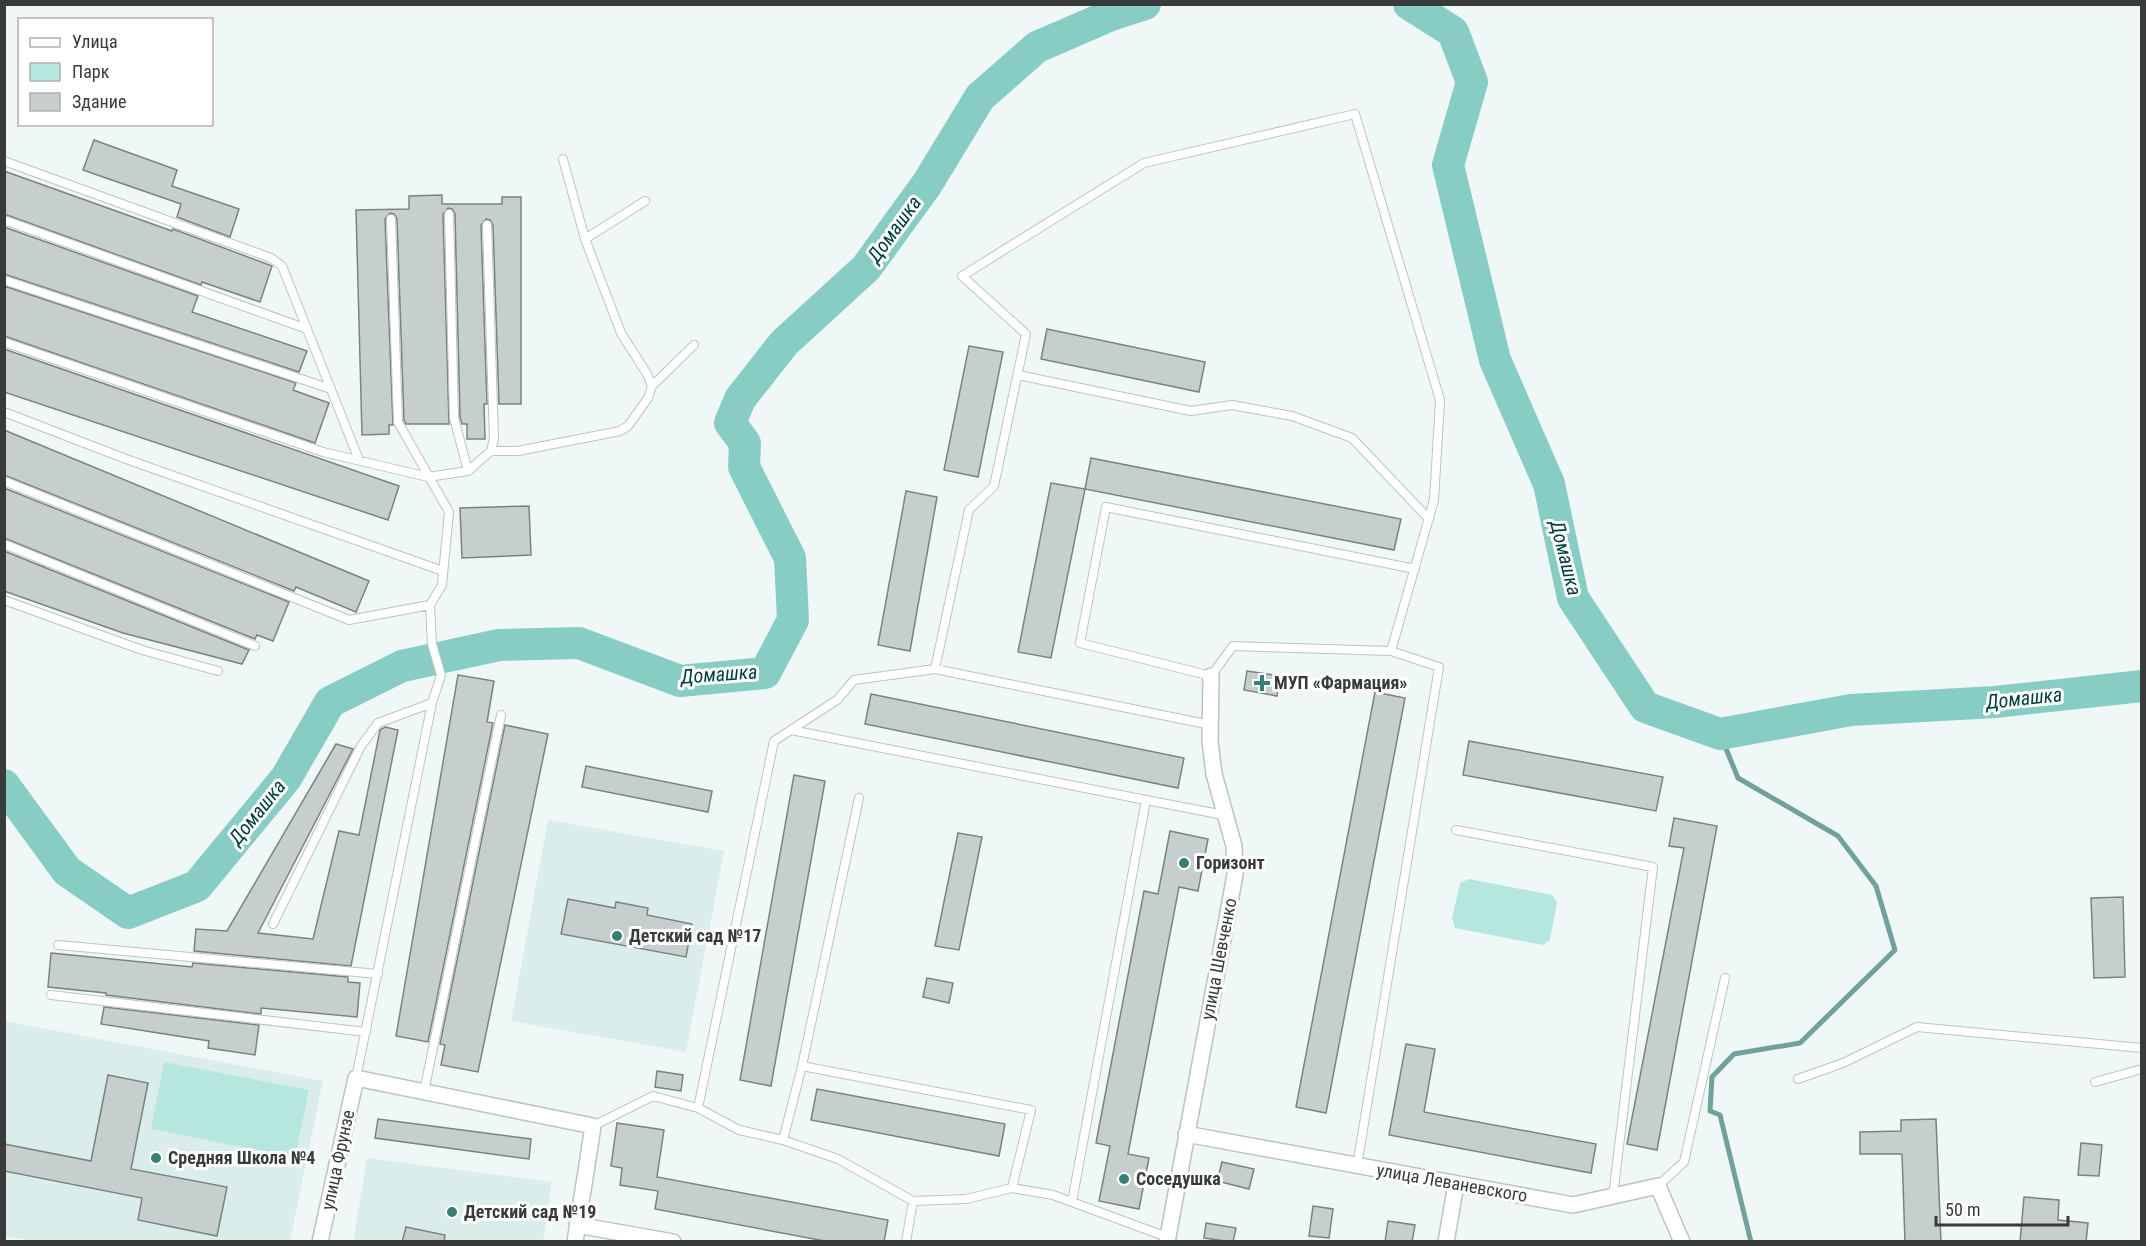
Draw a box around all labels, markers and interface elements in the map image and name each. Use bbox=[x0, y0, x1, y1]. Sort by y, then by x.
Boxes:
legend bbox=[18, 18, 213, 126]
text: Улица bbox=[72, 31, 118, 52]
text: Парк bbox=[72, 61, 110, 82]
text: Здание bbox=[72, 91, 126, 112]
water label: Домашка bbox=[861, 191, 926, 269]
water label: Домашка bbox=[1545, 516, 1587, 598]
water label: Домашка bbox=[678, 659, 758, 689]
place label: МУП «Фармация» bbox=[1274, 672, 1407, 693]
marker: МУП «Фармация» bbox=[1255, 676, 1269, 690]
water label: Домашка bbox=[1983, 682, 2063, 714]
water label: Домашка bbox=[222, 775, 290, 851]
place label: Горизонт bbox=[1196, 852, 1265, 873]
marker: Горизонт bbox=[1177, 856, 1191, 870]
street label: улица Шевченко bbox=[1196, 896, 1241, 1022]
place label: Детский сад №17 bbox=[629, 925, 761, 946]
marker: Детский сад №17 bbox=[610, 929, 624, 943]
street label: улица Фрунзе bbox=[317, 1108, 358, 1212]
place label: Средняя Школа №4 bbox=[168, 1147, 315, 1168]
marker: Средняя Школа №4 bbox=[149, 1151, 163, 1165]
street label: улица Леваневского bbox=[1375, 1159, 1529, 1206]
place label: Соседушка bbox=[1136, 1168, 1221, 1189]
marker: Соседушка bbox=[1117, 1172, 1131, 1186]
scale bar bbox=[1936, 1189, 2068, 1227]
text: 50 m bbox=[1945, 1199, 1980, 1220]
place label: Детский сад №19 bbox=[464, 1201, 596, 1222]
marker: Детский сад №19 bbox=[445, 1205, 459, 1219]

